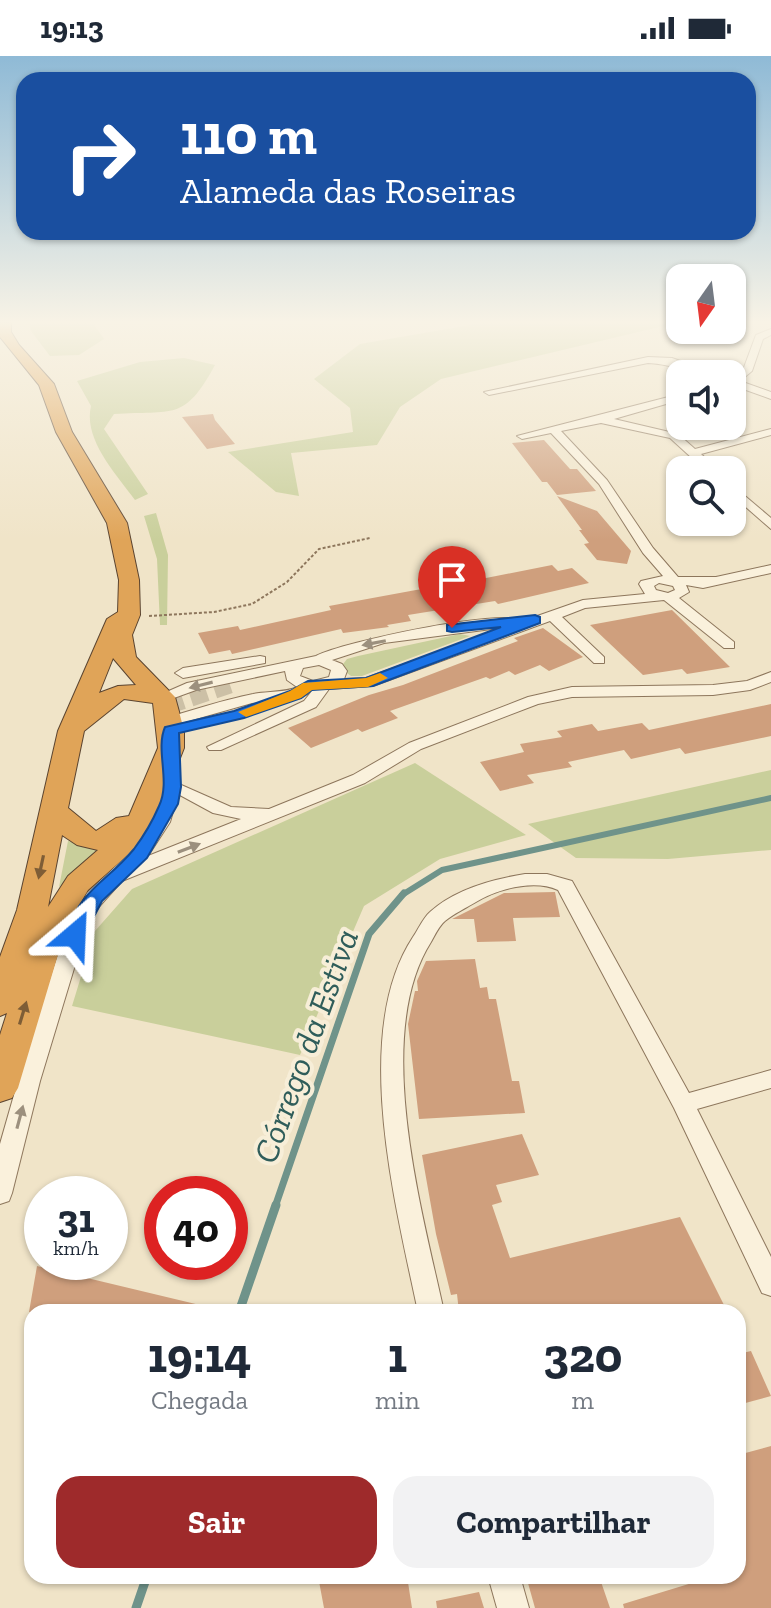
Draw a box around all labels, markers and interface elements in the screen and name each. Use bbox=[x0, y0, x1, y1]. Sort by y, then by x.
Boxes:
text: 19:13 bbox=[40, 10, 104, 46]
text: 110 m bbox=[180, 101, 317, 168]
icon: right bbox=[48, 104, 152, 208]
text: Alameda das Roseiras bbox=[180, 169, 516, 212]
north arrow bbox=[666, 264, 746, 344]
map controls bbox=[666, 264, 746, 536]
button: sound bbox=[666, 360, 746, 440]
button: search bbox=[666, 456, 746, 536]
pin bbox=[418, 546, 486, 628]
icon: arrive bbox=[430, 558, 474, 602]
one-way arrow bbox=[362, 637, 387, 649]
one-way arrow bbox=[188, 679, 213, 691]
one-way arrow bbox=[177, 841, 201, 854]
one-way arrow bbox=[34, 855, 47, 880]
position arrow bbox=[33, 893, 117, 977]
water label: Córrego da Estiva bbox=[245, 923, 367, 1169]
one-way arrow bbox=[17, 1001, 29, 1025]
one-way arrow bbox=[14, 1105, 27, 1129]
speed limit sign: 40 bbox=[144, 1176, 248, 1280]
text: 31 bbox=[57, 1194, 95, 1242]
text: km/h bbox=[53, 1236, 99, 1260]
text: 19:14 bbox=[148, 1327, 251, 1384]
text: 1 bbox=[388, 1327, 407, 1384]
text: 320 bbox=[543, 1327, 622, 1384]
text: Chegada bbox=[151, 1384, 248, 1416]
text: min bbox=[375, 1384, 420, 1416]
text: m bbox=[572, 1384, 594, 1416]
button: Sair bbox=[56, 1476, 377, 1568]
button: Compartilhar bbox=[393, 1476, 714, 1568]

